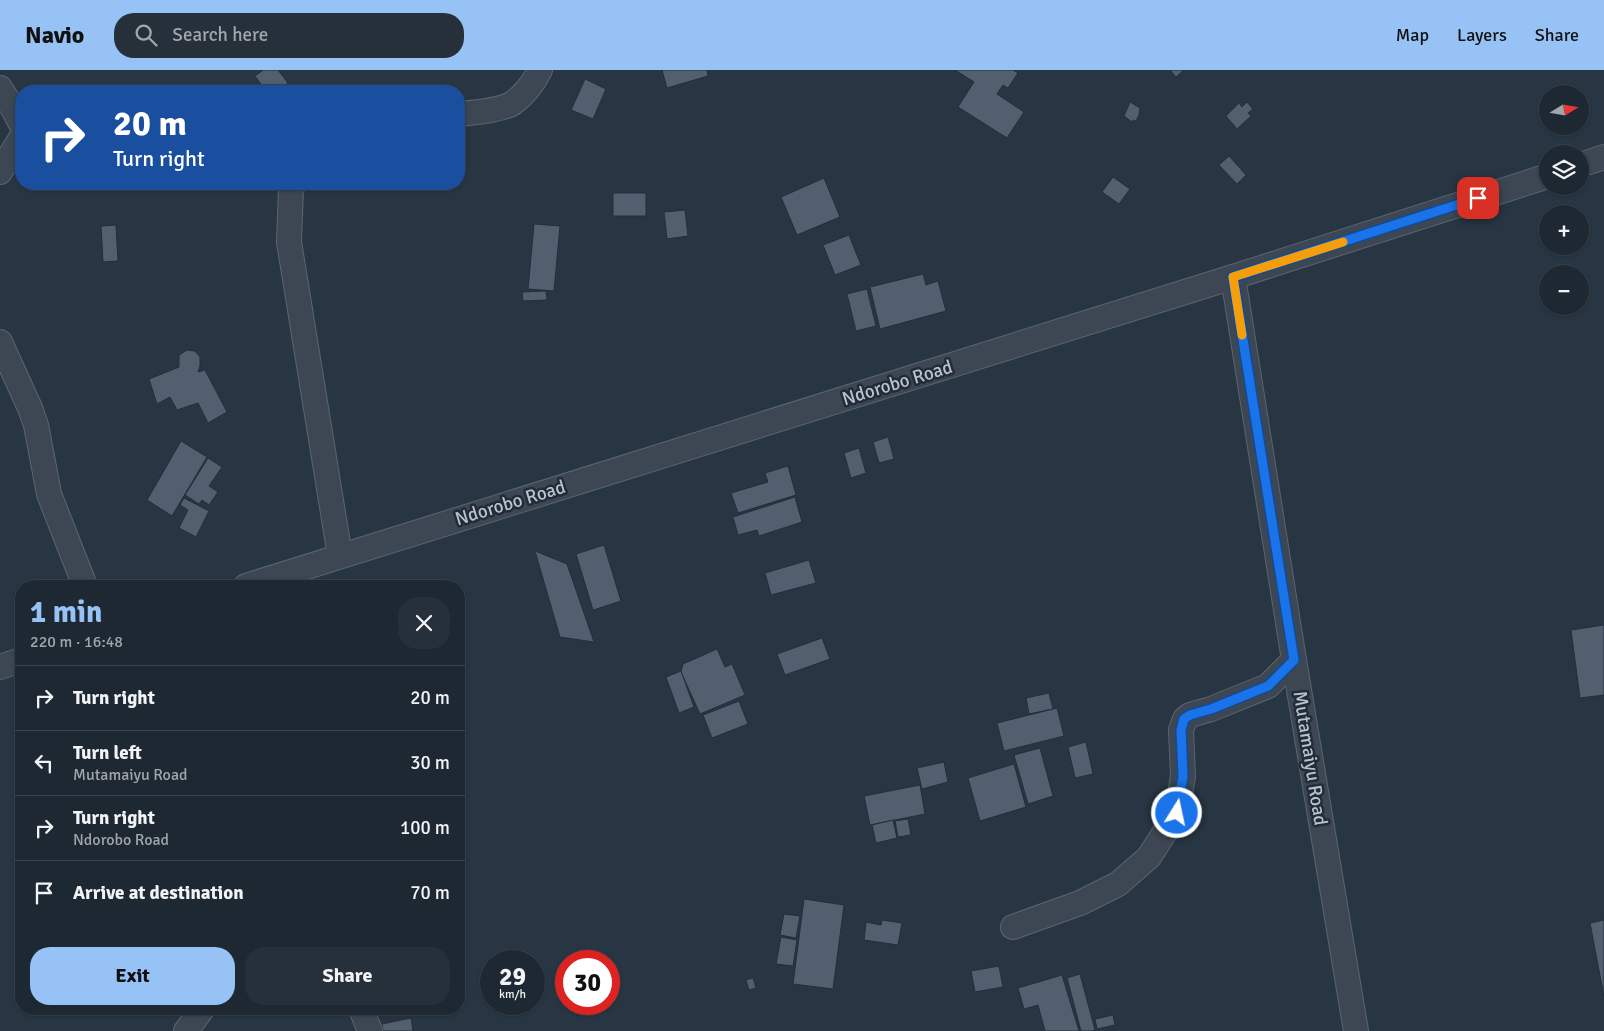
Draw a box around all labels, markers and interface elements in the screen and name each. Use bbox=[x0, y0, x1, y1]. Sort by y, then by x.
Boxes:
search box bbox=[114, 13, 464, 58]
text: Navio bbox=[25, 20, 84, 50]
icon: search bbox=[132, 21, 160, 49]
text: Search here bbox=[172, 23, 268, 47]
text: Map bbox=[1396, 24, 1429, 46]
text: Layers bbox=[1457, 24, 1507, 46]
text: Share bbox=[1535, 24, 1579, 46]
north arrow bbox=[1539, 85, 1589, 135]
map controls bbox=[1539, 85, 1589, 315]
text: 20 m bbox=[113, 102, 187, 145]
icon: right bbox=[30, 105, 95, 170]
text: Turn right bbox=[113, 145, 205, 172]
button: layers bbox=[1539, 145, 1589, 195]
pin bbox=[1457, 177, 1499, 219]
icon: arrive bbox=[1464, 184, 1492, 212]
button: + bbox=[1539, 205, 1589, 255]
button: − bbox=[1539, 265, 1589, 315]
street label: Ndorobo Road bbox=[839, 355, 955, 411]
street label: Ndorobo Road bbox=[452, 475, 568, 531]
text: 1 min bbox=[30, 594, 102, 631]
button: close bbox=[398, 597, 450, 649]
text: 220 m · 16:48 bbox=[30, 632, 123, 652]
icon: right bbox=[30, 684, 58, 712]
text: Turn right bbox=[73, 686, 155, 710]
text: 20 m bbox=[410, 686, 450, 710]
street label: Mutamaiyu Road bbox=[1288, 689, 1332, 827]
text: Turn left bbox=[73, 741, 142, 765]
icon: left bbox=[30, 749, 58, 777]
text: 30 m bbox=[410, 751, 450, 775]
text: Mutamaiyu Road bbox=[73, 765, 187, 785]
position arrow bbox=[1150, 786, 1202, 838]
text: Turn right bbox=[73, 806, 155, 830]
icon: right bbox=[30, 814, 58, 842]
text: 100 m bbox=[400, 816, 450, 840]
text: Ndorobo Road bbox=[73, 830, 169, 850]
icon: arrive bbox=[30, 879, 58, 907]
text: Arrive at destination bbox=[73, 881, 244, 905]
text: 70 m bbox=[410, 881, 450, 905]
button: Exit bbox=[30, 947, 235, 1005]
button: Share bbox=[245, 947, 450, 1005]
speed limit sign: 30 bbox=[555, 950, 620, 1015]
text: 29 bbox=[499, 961, 526, 992]
text: km/h bbox=[499, 987, 526, 1002]

